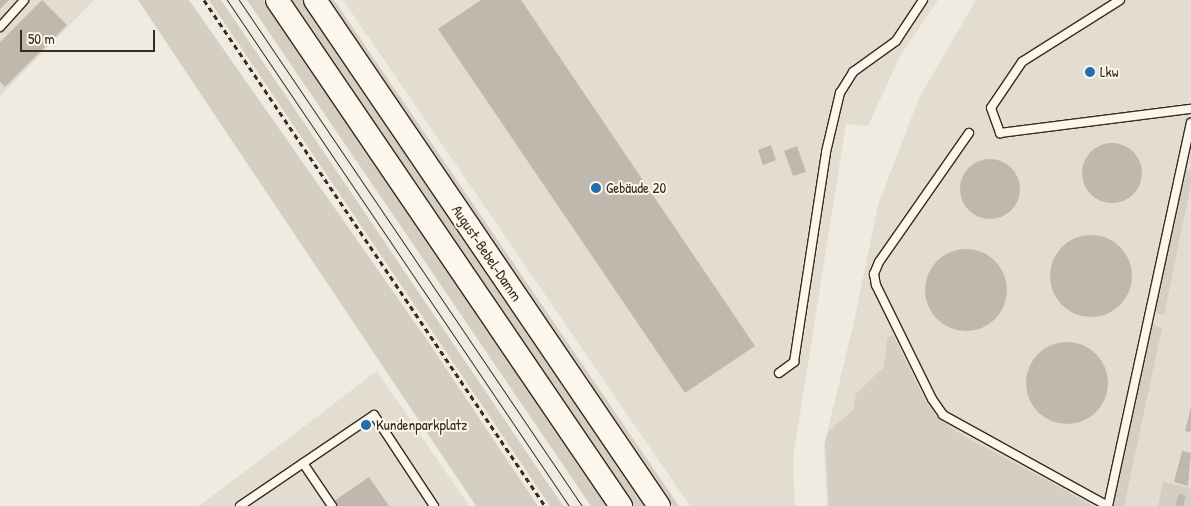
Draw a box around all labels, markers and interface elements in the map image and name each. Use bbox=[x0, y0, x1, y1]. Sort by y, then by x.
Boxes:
scale bar bbox=[22, 20, 158, 52]
text: 50 m bbox=[28, 28, 55, 49]
place label: Lkw bbox=[1100, 63, 1119, 81]
marker: Lkw bbox=[1084, 66, 1096, 78]
place label: Gebäude 20 bbox=[606, 179, 666, 197]
marker: Gebäude 20 bbox=[590, 182, 602, 194]
street label: August-Bebel-Damm bbox=[448, 201, 526, 305]
place label: Kundenparkplatz bbox=[376, 416, 467, 434]
marker: Kundenparkplatz bbox=[360, 419, 372, 431]

